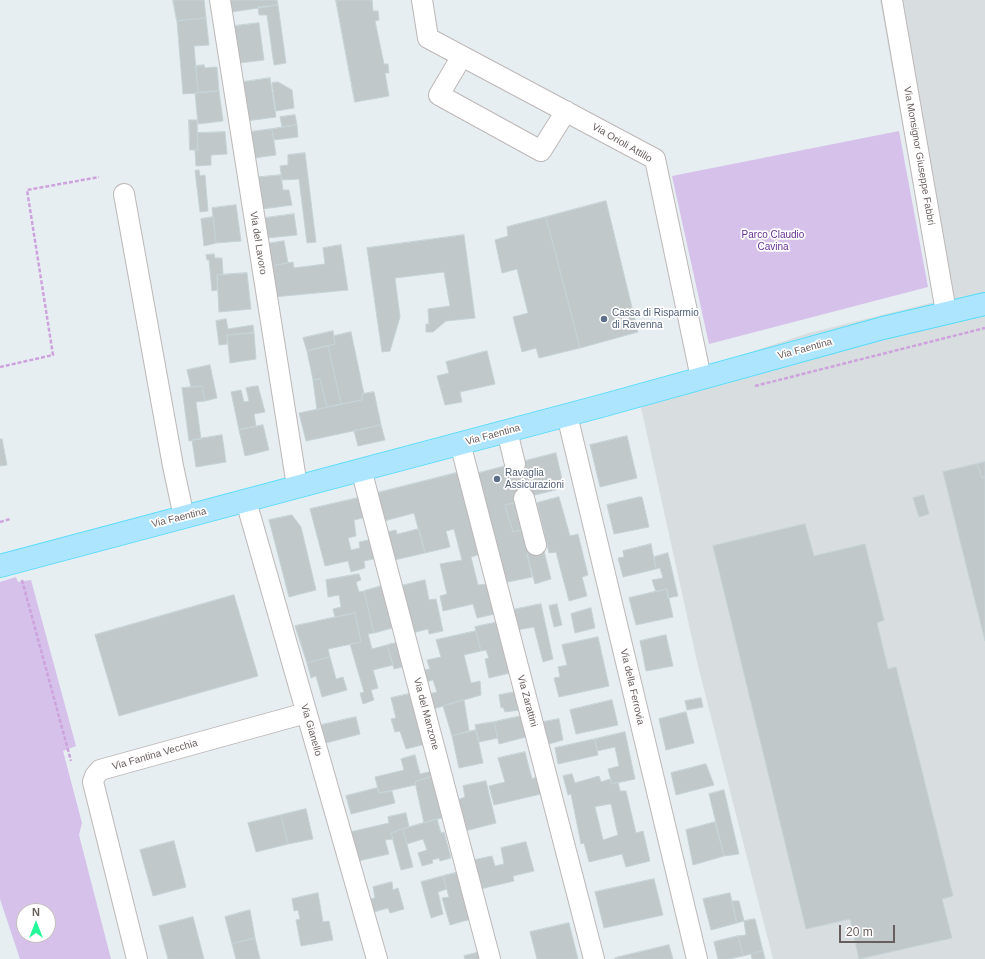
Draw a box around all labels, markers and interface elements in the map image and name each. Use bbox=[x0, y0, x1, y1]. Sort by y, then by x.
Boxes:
street label: Via Monsignor Giuseppe Fabbri bbox=[901, 86, 937, 226]
street label: Via Orioli Attilio bbox=[590, 121, 654, 165]
street label: Via del Lavoro bbox=[247, 211, 269, 275]
park label: Parco Claudio Cavina bbox=[742, 229, 804, 252]
place label: Cassa di Risparmio di Ravenna bbox=[612, 307, 699, 330]
marker: Cassa di Risparmio di Ravenna bbox=[599, 314, 609, 324]
street label: Via Faentina bbox=[776, 336, 834, 362]
street label: Via Faentina bbox=[464, 422, 522, 448]
place label: Ravaglia Assicurazioni bbox=[505, 467, 564, 490]
marker: Ravaglia Assicurazioni bbox=[492, 474, 502, 484]
street label: Via Faentina bbox=[150, 505, 208, 531]
street label: Via della Ferrovia bbox=[617, 648, 647, 726]
street label: Via Zarattini bbox=[514, 674, 540, 728]
street label: Via del Manzone bbox=[411, 677, 441, 751]
street label: Via Gianello bbox=[298, 703, 324, 757]
street label: Via Fantina Vecchia bbox=[111, 737, 199, 773]
north arrow bbox=[16, 903, 56, 943]
text: N bbox=[32, 906, 40, 918]
scale bar bbox=[841, 917, 897, 943]
text: 20 m bbox=[846, 925, 873, 939]

